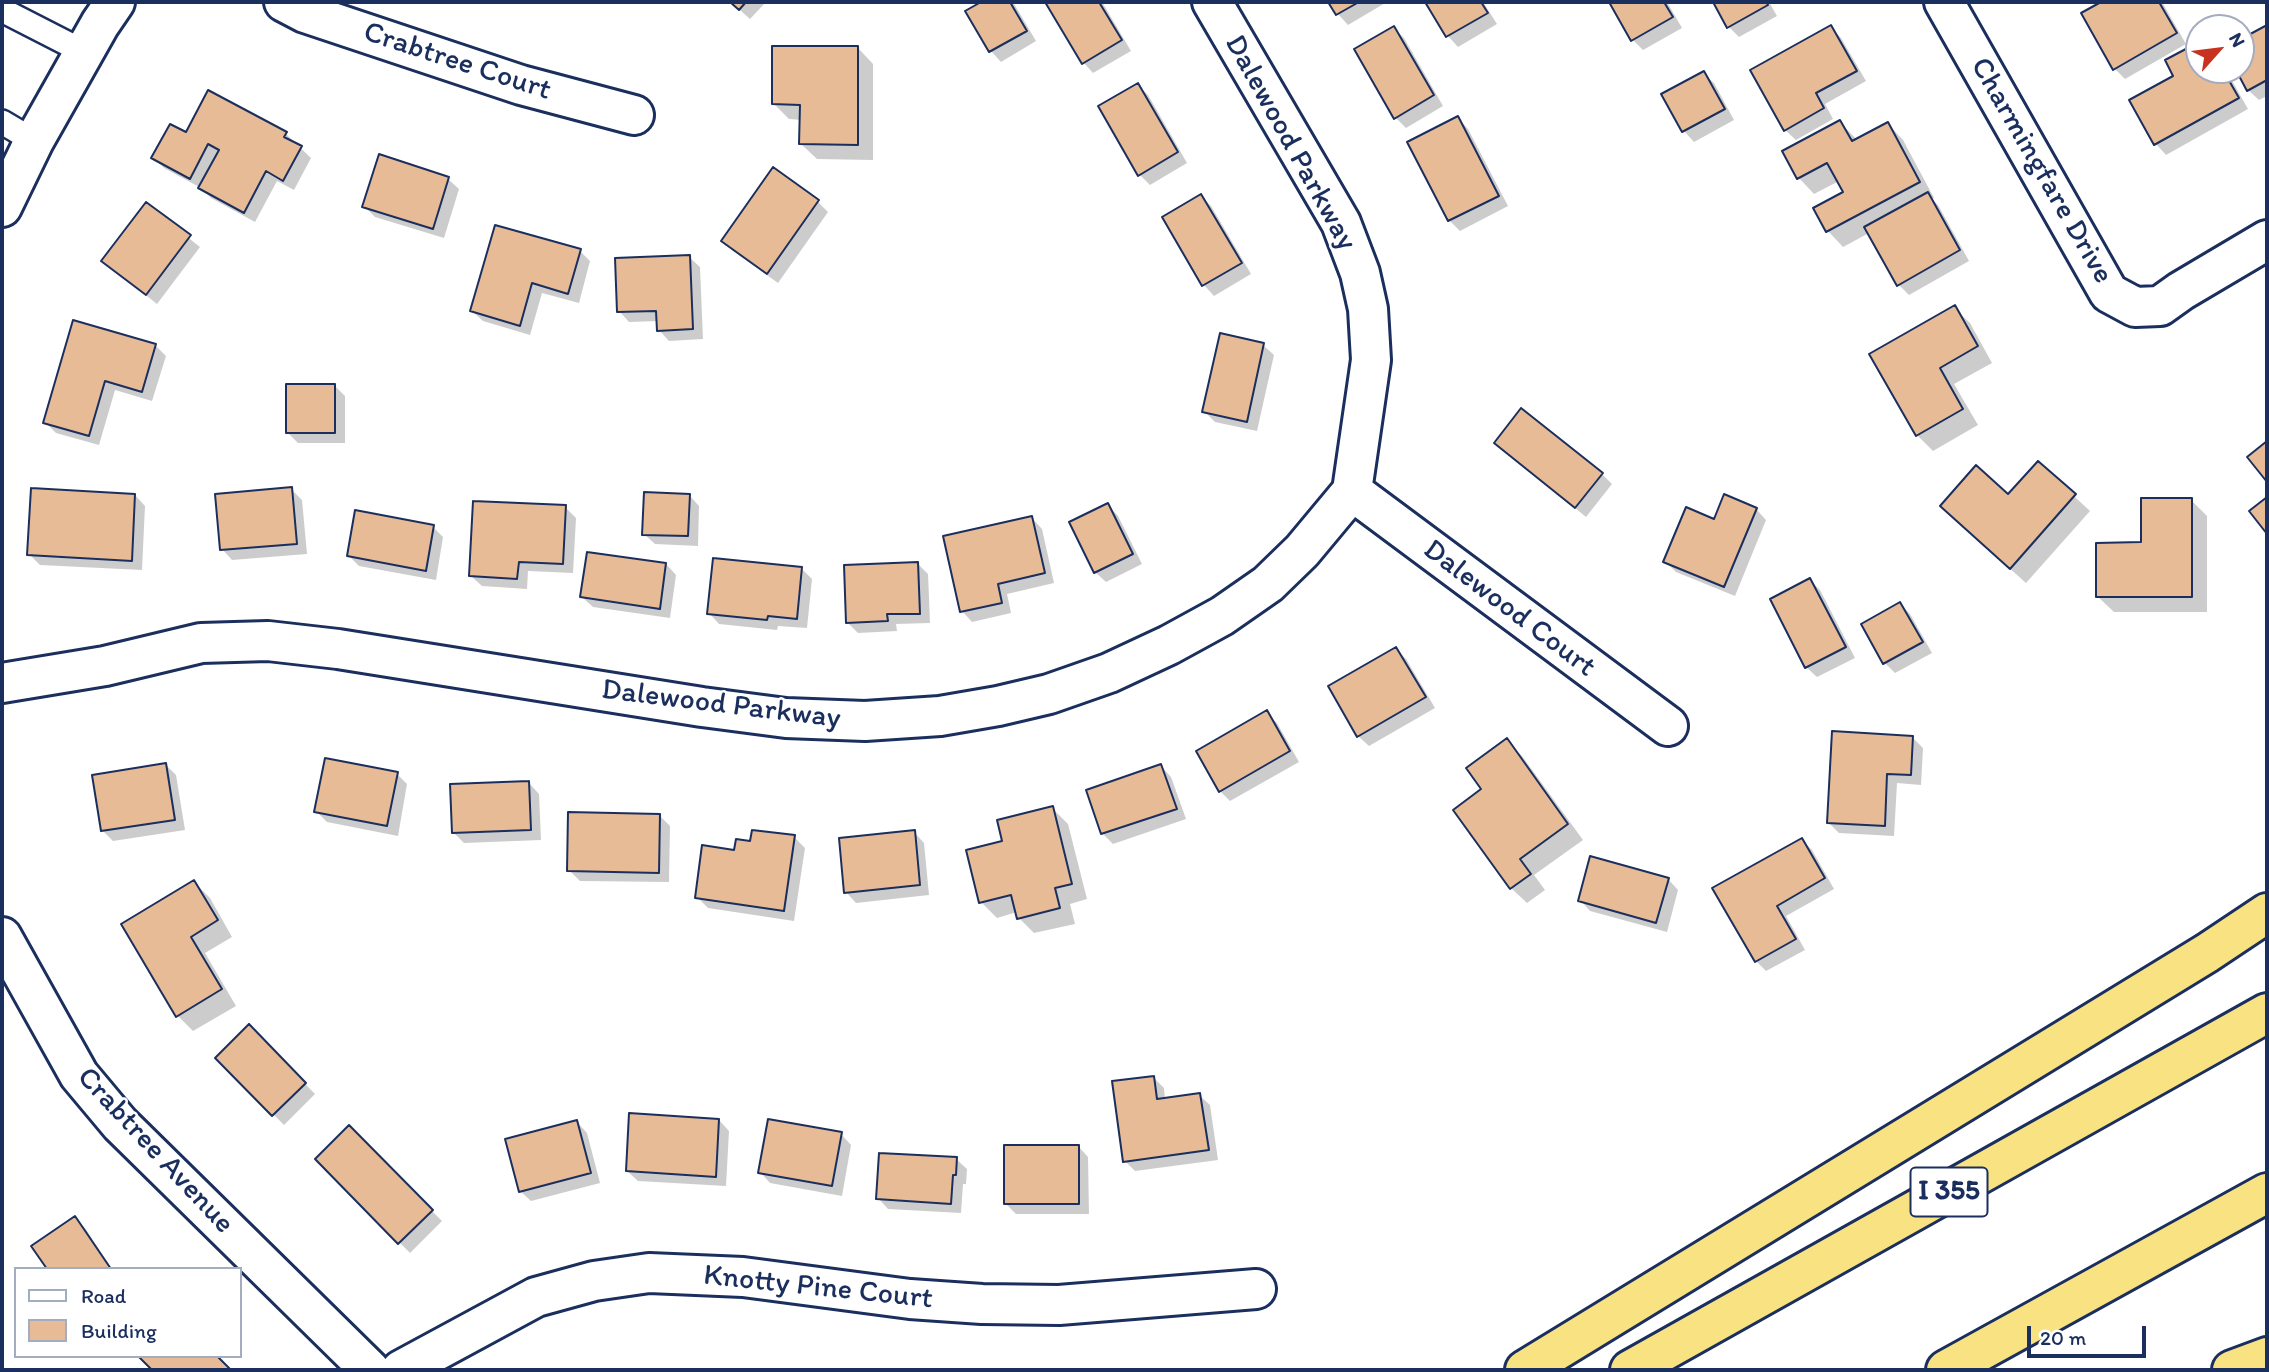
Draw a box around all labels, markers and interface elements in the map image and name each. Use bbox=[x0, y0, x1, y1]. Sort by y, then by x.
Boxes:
north arrow bbox=[2185, 14, 2255, 84]
street label: Crabtree Court bbox=[359, 15, 555, 109]
street label: Dalewood Parkway bbox=[1216, 29, 1364, 257]
text: N bbox=[2224, 29, 2250, 51]
street label: Charmingfare Drive bbox=[1962, 52, 2120, 290]
street label: Dalewood Court bbox=[1416, 532, 1602, 686]
street label: Dalewood Parkway bbox=[599, 672, 843, 738]
street label: Crabtree Avenue bbox=[69, 1060, 241, 1242]
road number: I 355 bbox=[1910, 1168, 1988, 1216]
street label: Knotty Pine Court bbox=[702, 1258, 934, 1318]
legend bbox=[14, 1267, 242, 1358]
text: Road bbox=[81, 1283, 126, 1308]
scale bar bbox=[2031, 1312, 2150, 1356]
text: Building bbox=[81, 1318, 157, 1343]
text: 20 m bbox=[2040, 1325, 2086, 1350]

